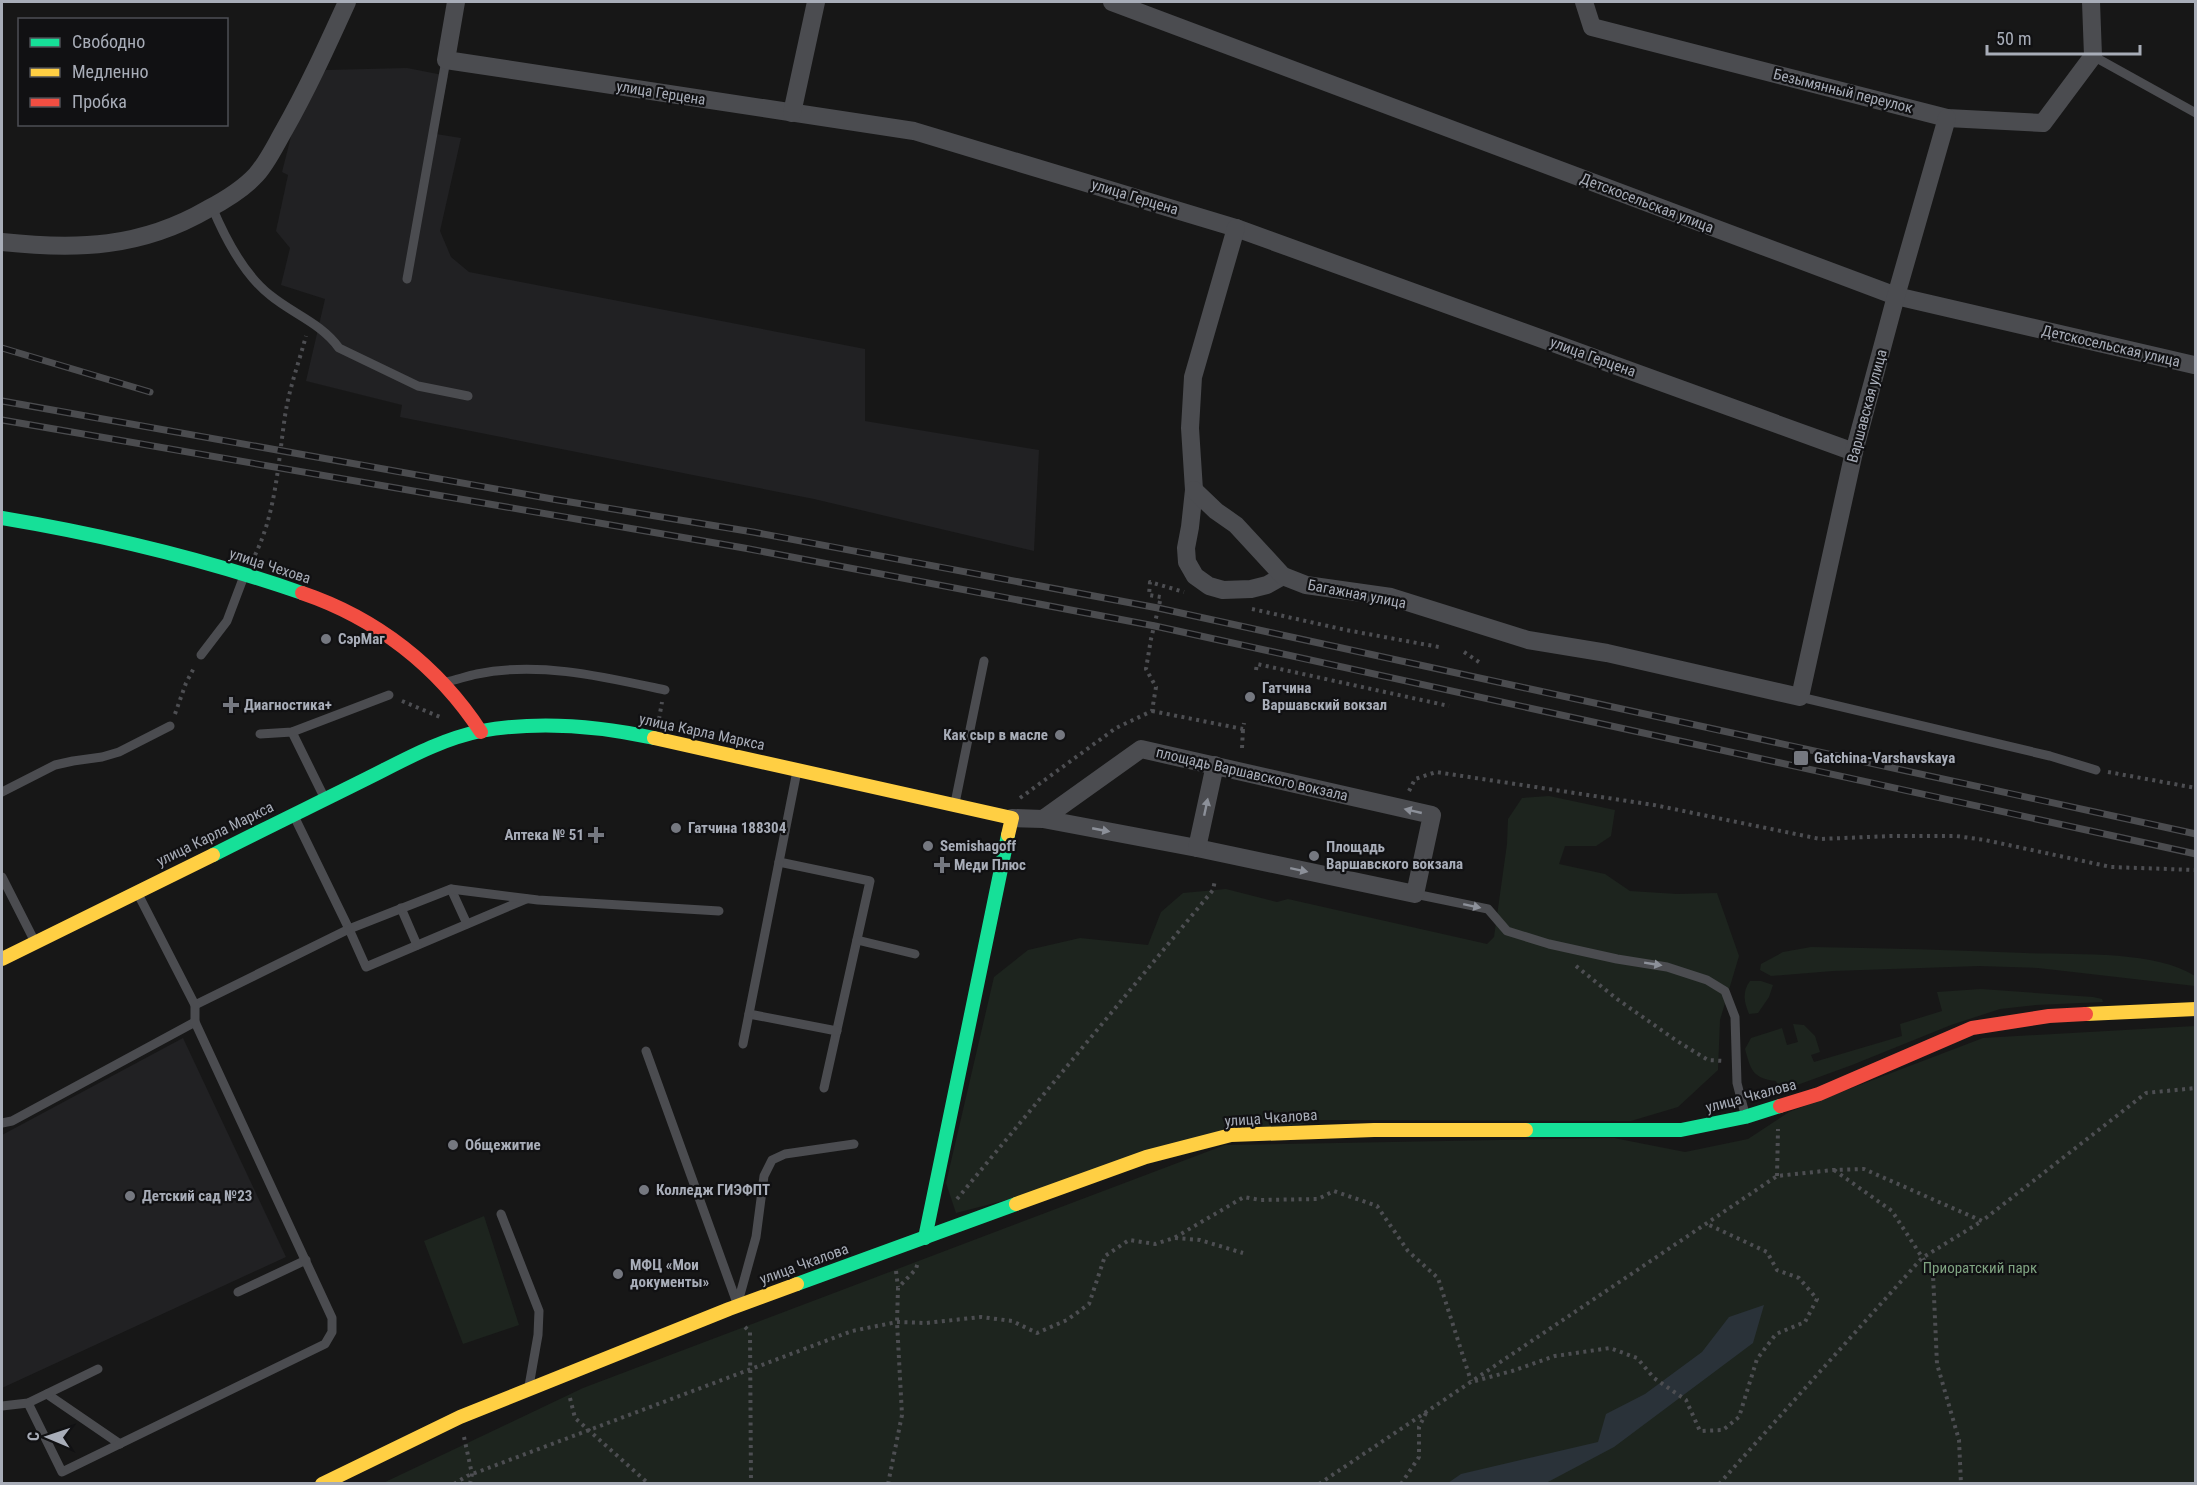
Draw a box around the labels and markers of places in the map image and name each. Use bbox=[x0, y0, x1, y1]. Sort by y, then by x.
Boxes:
place label: СэрМаг bbox=[338, 630, 385, 648]
marker: СэрМаг bbox=[319, 632, 333, 646]
place label: Гатчина Варшавский вокзал bbox=[1262, 679, 1387, 714]
marker: Гатчина Варшавский вокзал bbox=[1243, 690, 1257, 704]
marker: Диагностика+ bbox=[222, 696, 240, 714]
place label: Диагностика+ bbox=[244, 696, 332, 714]
place label: Как сыр в масле bbox=[943, 726, 1048, 744]
marker: Как сыр в масле bbox=[1053, 728, 1067, 742]
marker: Gatchina-Varshavskaya bbox=[1792, 749, 1810, 767]
place label: Gatchina-Varshavskaya bbox=[1814, 749, 1955, 767]
place label: Гатчина 188304 bbox=[688, 819, 787, 837]
marker: Гатчина 188304 bbox=[669, 821, 683, 835]
place label: Аптека № 51 bbox=[505, 826, 584, 844]
marker: Аптека № 51 bbox=[589, 828, 603, 842]
place label: Semishagoff bbox=[940, 837, 1016, 855]
place label: Площадь Варшавского вокзала bbox=[1326, 838, 1463, 873]
marker: Semishagoff bbox=[921, 839, 935, 853]
marker: Площадь Варшавского вокзала bbox=[1307, 849, 1321, 863]
place label: Меди Плюс bbox=[954, 856, 1026, 874]
marker: Меди Плюс bbox=[935, 858, 949, 872]
place label: Общежитие bbox=[465, 1136, 541, 1154]
marker: Общежитие bbox=[446, 1138, 460, 1152]
place label: Колледж ГИЭФПТ bbox=[656, 1181, 770, 1199]
marker: Колледж ГИЭФПТ bbox=[637, 1183, 651, 1197]
place label: Детский сад №23 bbox=[142, 1187, 252, 1205]
marker: Детский сад №23 bbox=[123, 1189, 137, 1203]
place label: МФЦ «Мои документы» bbox=[630, 1256, 710, 1291]
marker: МФЦ «Мои документы» bbox=[611, 1267, 625, 1281]

